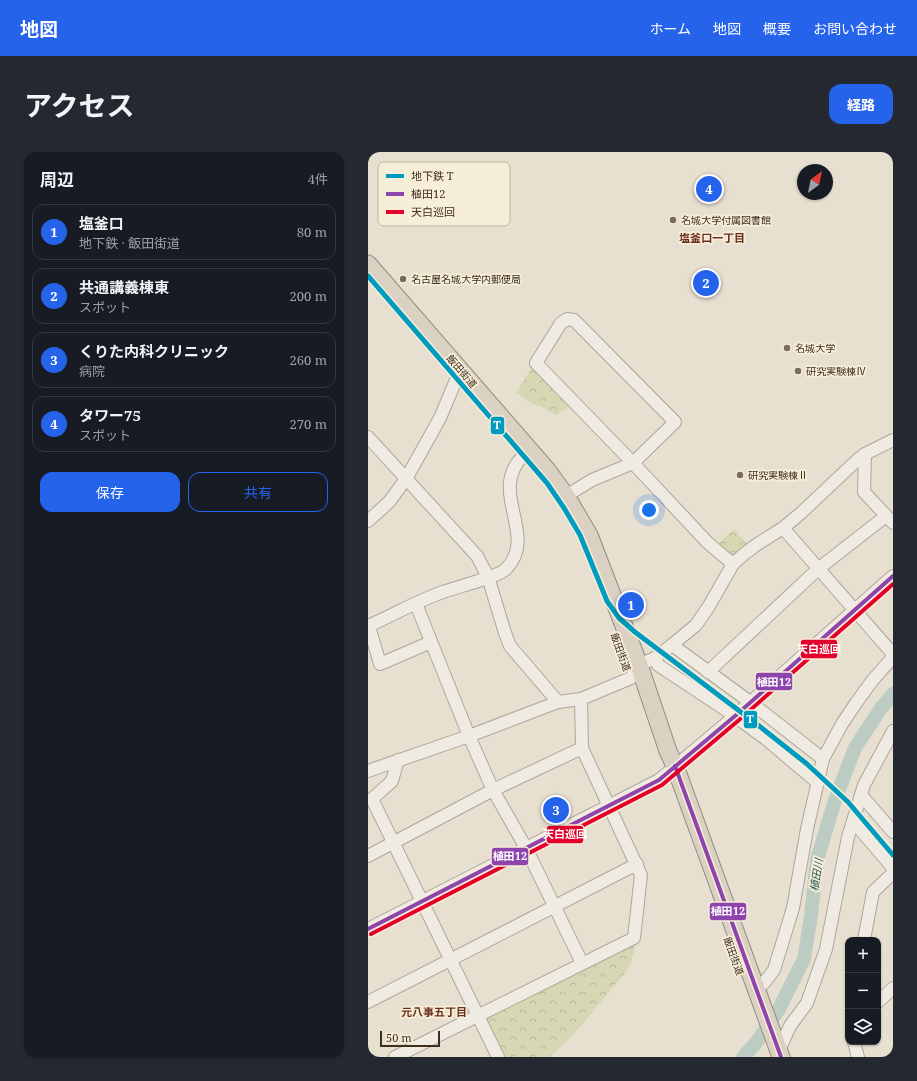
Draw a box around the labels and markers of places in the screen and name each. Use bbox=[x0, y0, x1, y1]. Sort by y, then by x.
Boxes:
pin: 4 bbox=[696, 174, 722, 204]
place label: 名城大学付属図書館 bbox=[681, 213, 771, 227]
marker: 名城大学付属図書館 bbox=[668, 215, 678, 225]
pin: 2 bbox=[693, 268, 719, 298]
place label: 名古屋名城大学内郵便局 bbox=[411, 272, 521, 286]
marker: 名古屋名城大学内郵便局 bbox=[398, 274, 408, 284]
place label: 名城大学 bbox=[795, 341, 835, 355]
marker: 名城大学 bbox=[782, 343, 792, 353]
place label: 研究実験棟Ⅳ bbox=[806, 364, 866, 378]
marker: 研究実験棟Ⅳ bbox=[793, 366, 803, 376]
place label: 研究実験棟Ⅱ bbox=[748, 468, 808, 482]
marker: 研究実験棟Ⅱ bbox=[735, 470, 745, 480]
pin: 1 bbox=[618, 590, 644, 620]
pin: 3 bbox=[543, 795, 569, 825]

